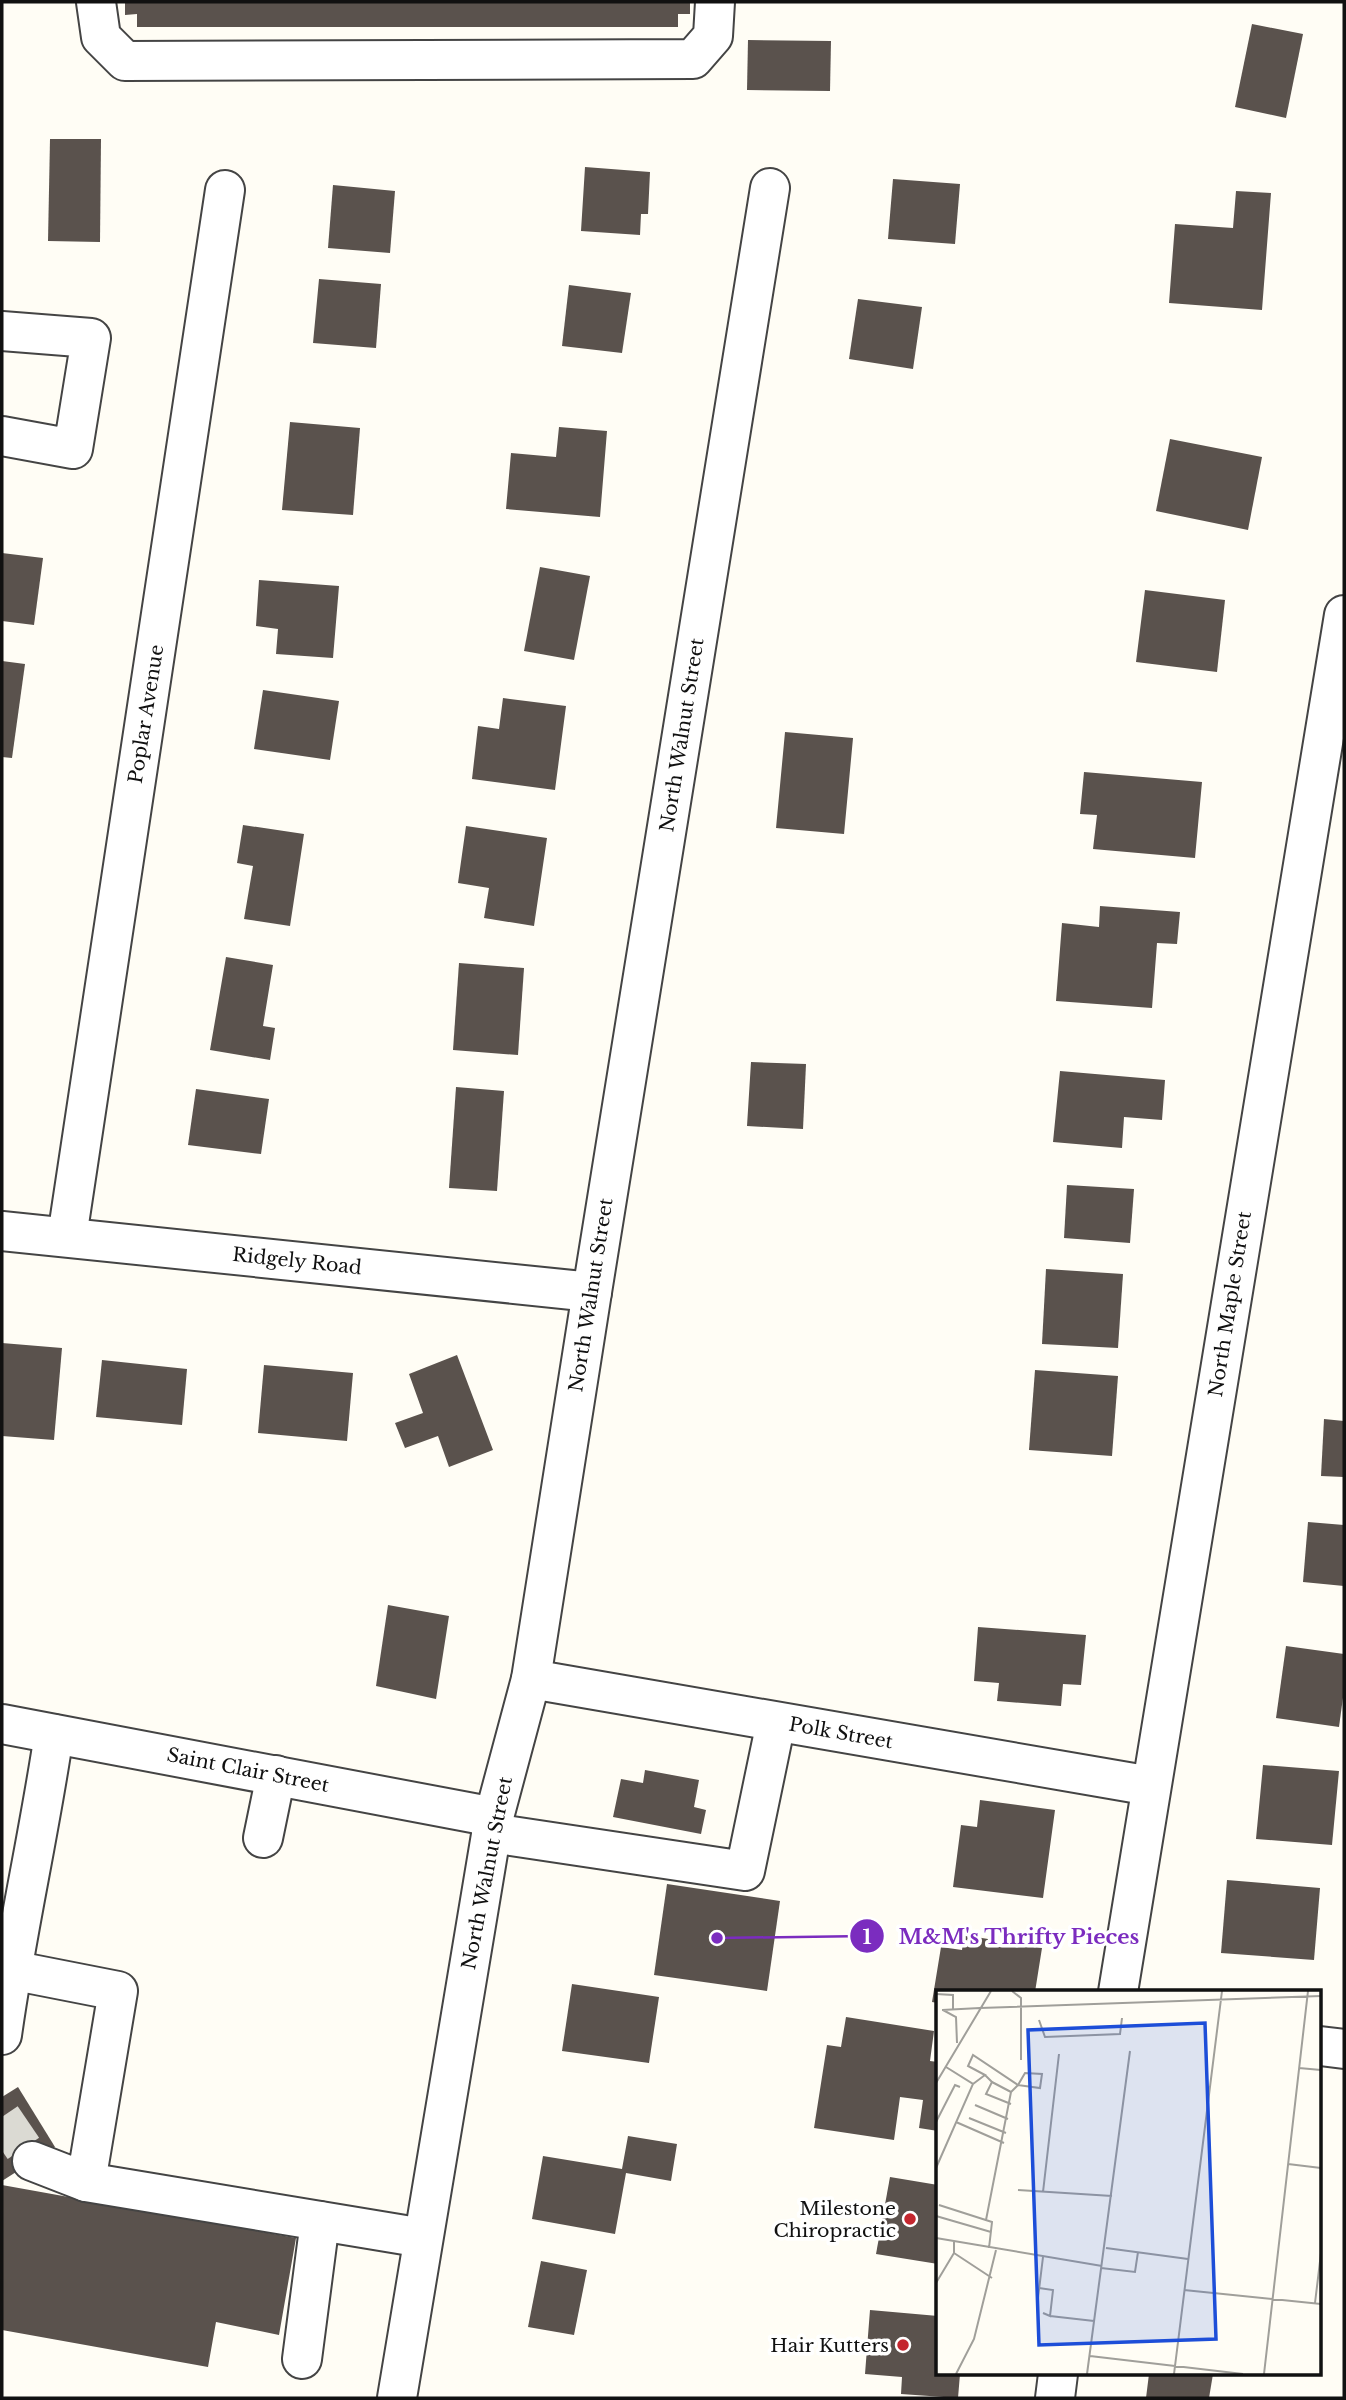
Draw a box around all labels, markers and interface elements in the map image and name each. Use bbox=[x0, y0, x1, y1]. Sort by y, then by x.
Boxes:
street label: North Walnut Street bbox=[655, 636, 709, 834]
street label: Poplar Avenue bbox=[124, 643, 168, 785]
street label: North Walnut Street bbox=[564, 1196, 618, 1394]
street label: North Maple Street bbox=[1204, 1209, 1256, 1398]
street label: Ridgely Road bbox=[231, 1243, 363, 1279]
street label: Polk Street bbox=[787, 1713, 896, 1754]
street label: Saint Clair Street bbox=[165, 1743, 332, 1797]
street label: North Walnut Street bbox=[457, 1774, 517, 1971]
callout: M&M's Thrifty Pieces bbox=[849, 1915, 1154, 1957]
text: 1 bbox=[862, 1924, 872, 1950]
text: M&M's Thrifty Pieces bbox=[899, 1924, 1140, 1950]
inset map bbox=[936, 1990, 1322, 2376]
place label: Milestone Chiropractic bbox=[773, 2197, 896, 2242]
marker: Milestone Chiropractic bbox=[902, 2211, 918, 2227]
place label: Hair Kutters bbox=[770, 2334, 889, 2357]
marker: Hair Kutters bbox=[895, 2337, 911, 2353]

